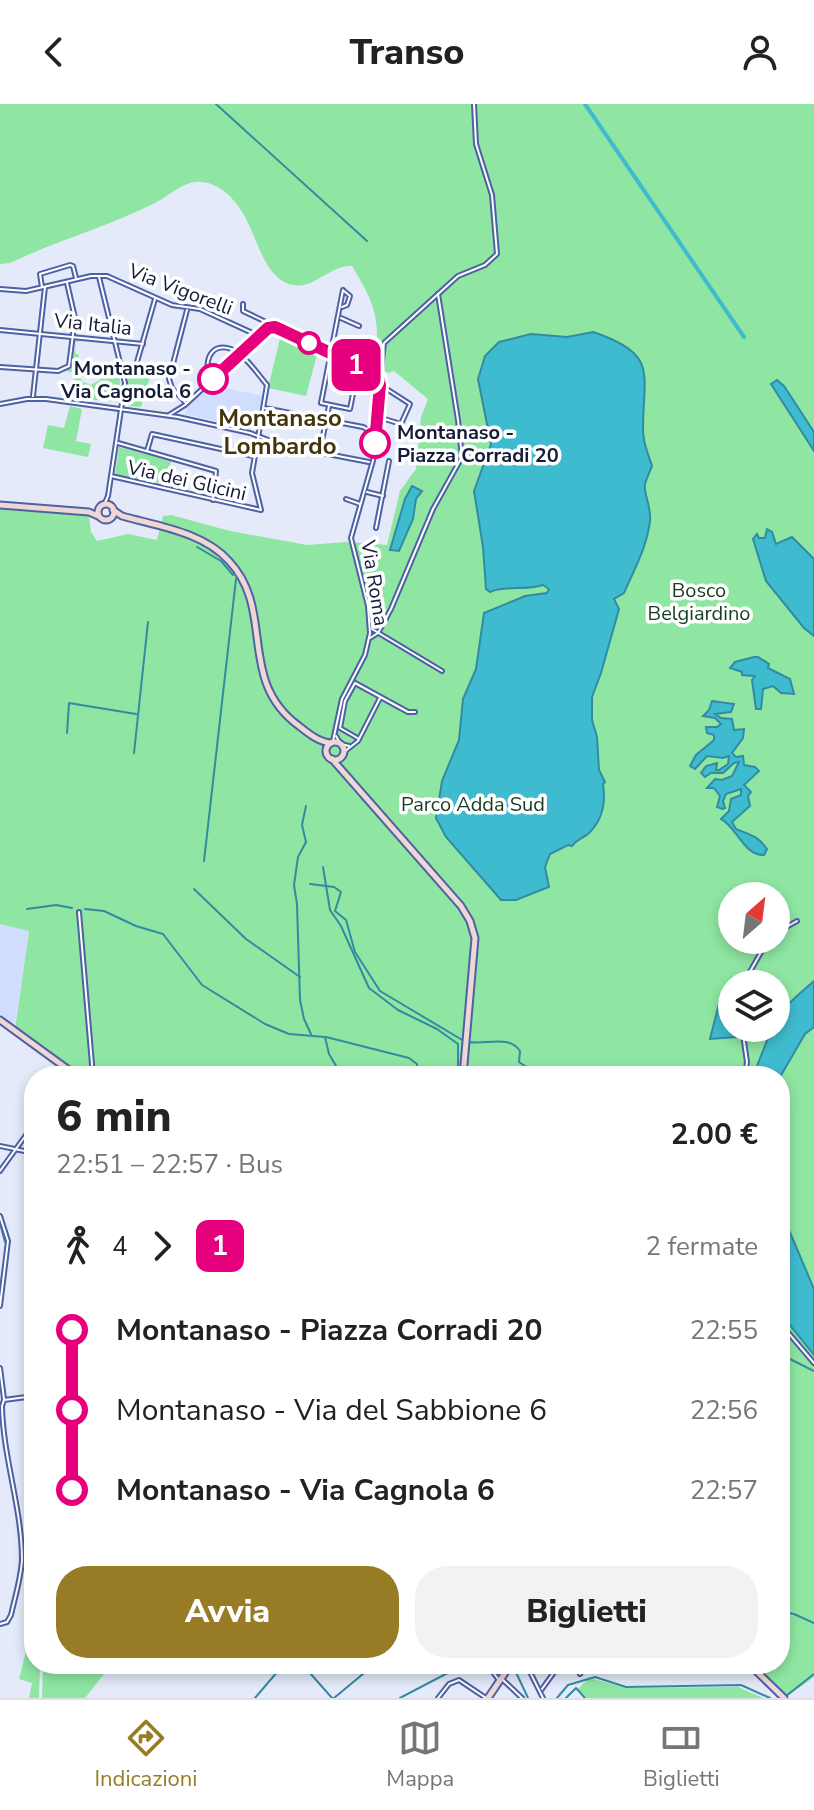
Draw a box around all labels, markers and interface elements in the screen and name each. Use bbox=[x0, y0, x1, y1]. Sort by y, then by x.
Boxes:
text: Transo bbox=[350, 28, 464, 77]
icon: back bbox=[32, 30, 76, 74]
icon: person bbox=[738, 30, 782, 74]
street label: Via Vigorelli bbox=[124, 257, 237, 322]
street label: Via Italia bbox=[52, 307, 133, 342]
unlabelled marker bbox=[298, 332, 320, 354]
line badge: 1 bbox=[330, 339, 382, 391]
text: 1 bbox=[348, 346, 364, 384]
place label: Montanaso - Via Cagnola 6 bbox=[60, 355, 191, 405]
marker: Montanaso - Via Cagnola 6 bbox=[198, 364, 228, 394]
district label: Montanaso Lombardo bbox=[218, 402, 342, 462]
place label: Montanaso - Piazza Corradi 20 bbox=[397, 419, 559, 469]
marker: Montanaso - Piazza Corradi 20 bbox=[360, 428, 390, 458]
street label: Via dei Glicini bbox=[124, 453, 249, 507]
street label: Via Roma bbox=[354, 537, 395, 628]
park label: Bosco Belgiardino bbox=[648, 577, 750, 627]
park label: Parco Adda Sud bbox=[401, 791, 545, 818]
north arrow bbox=[718, 882, 790, 954]
map controls bbox=[718, 882, 790, 1042]
button: layers bbox=[718, 970, 790, 1042]
text: 6 min bbox=[56, 1087, 172, 1147]
text: 2.00 € bbox=[670, 1114, 758, 1155]
text: 22:51 – 22:57 · Bus bbox=[56, 1147, 283, 1182]
icon: walk bbox=[56, 1224, 100, 1268]
icon: forward bbox=[140, 1224, 184, 1268]
text: 1 bbox=[212, 1227, 228, 1265]
text: 4 bbox=[112, 1229, 128, 1264]
text: 2 fermate bbox=[645, 1229, 758, 1264]
text: Montanaso - Piazza Corradi 20 bbox=[116, 1310, 542, 1351]
text: 22:55 bbox=[690, 1313, 758, 1348]
text: Montanaso - Via del Sabbione 6 bbox=[116, 1390, 547, 1431]
text: 22:56 bbox=[690, 1393, 758, 1428]
text: Montanaso - Via Cagnola 6 bbox=[116, 1470, 495, 1511]
text: 22:57 bbox=[690, 1473, 758, 1508]
button: Avvia bbox=[56, 1566, 399, 1658]
button: Biglietti bbox=[415, 1566, 758, 1658]
tab: Indicazioni bbox=[94, 1716, 197, 1794]
tab: Mappa bbox=[386, 1716, 454, 1794]
tab: Biglietti bbox=[643, 1716, 720, 1794]

